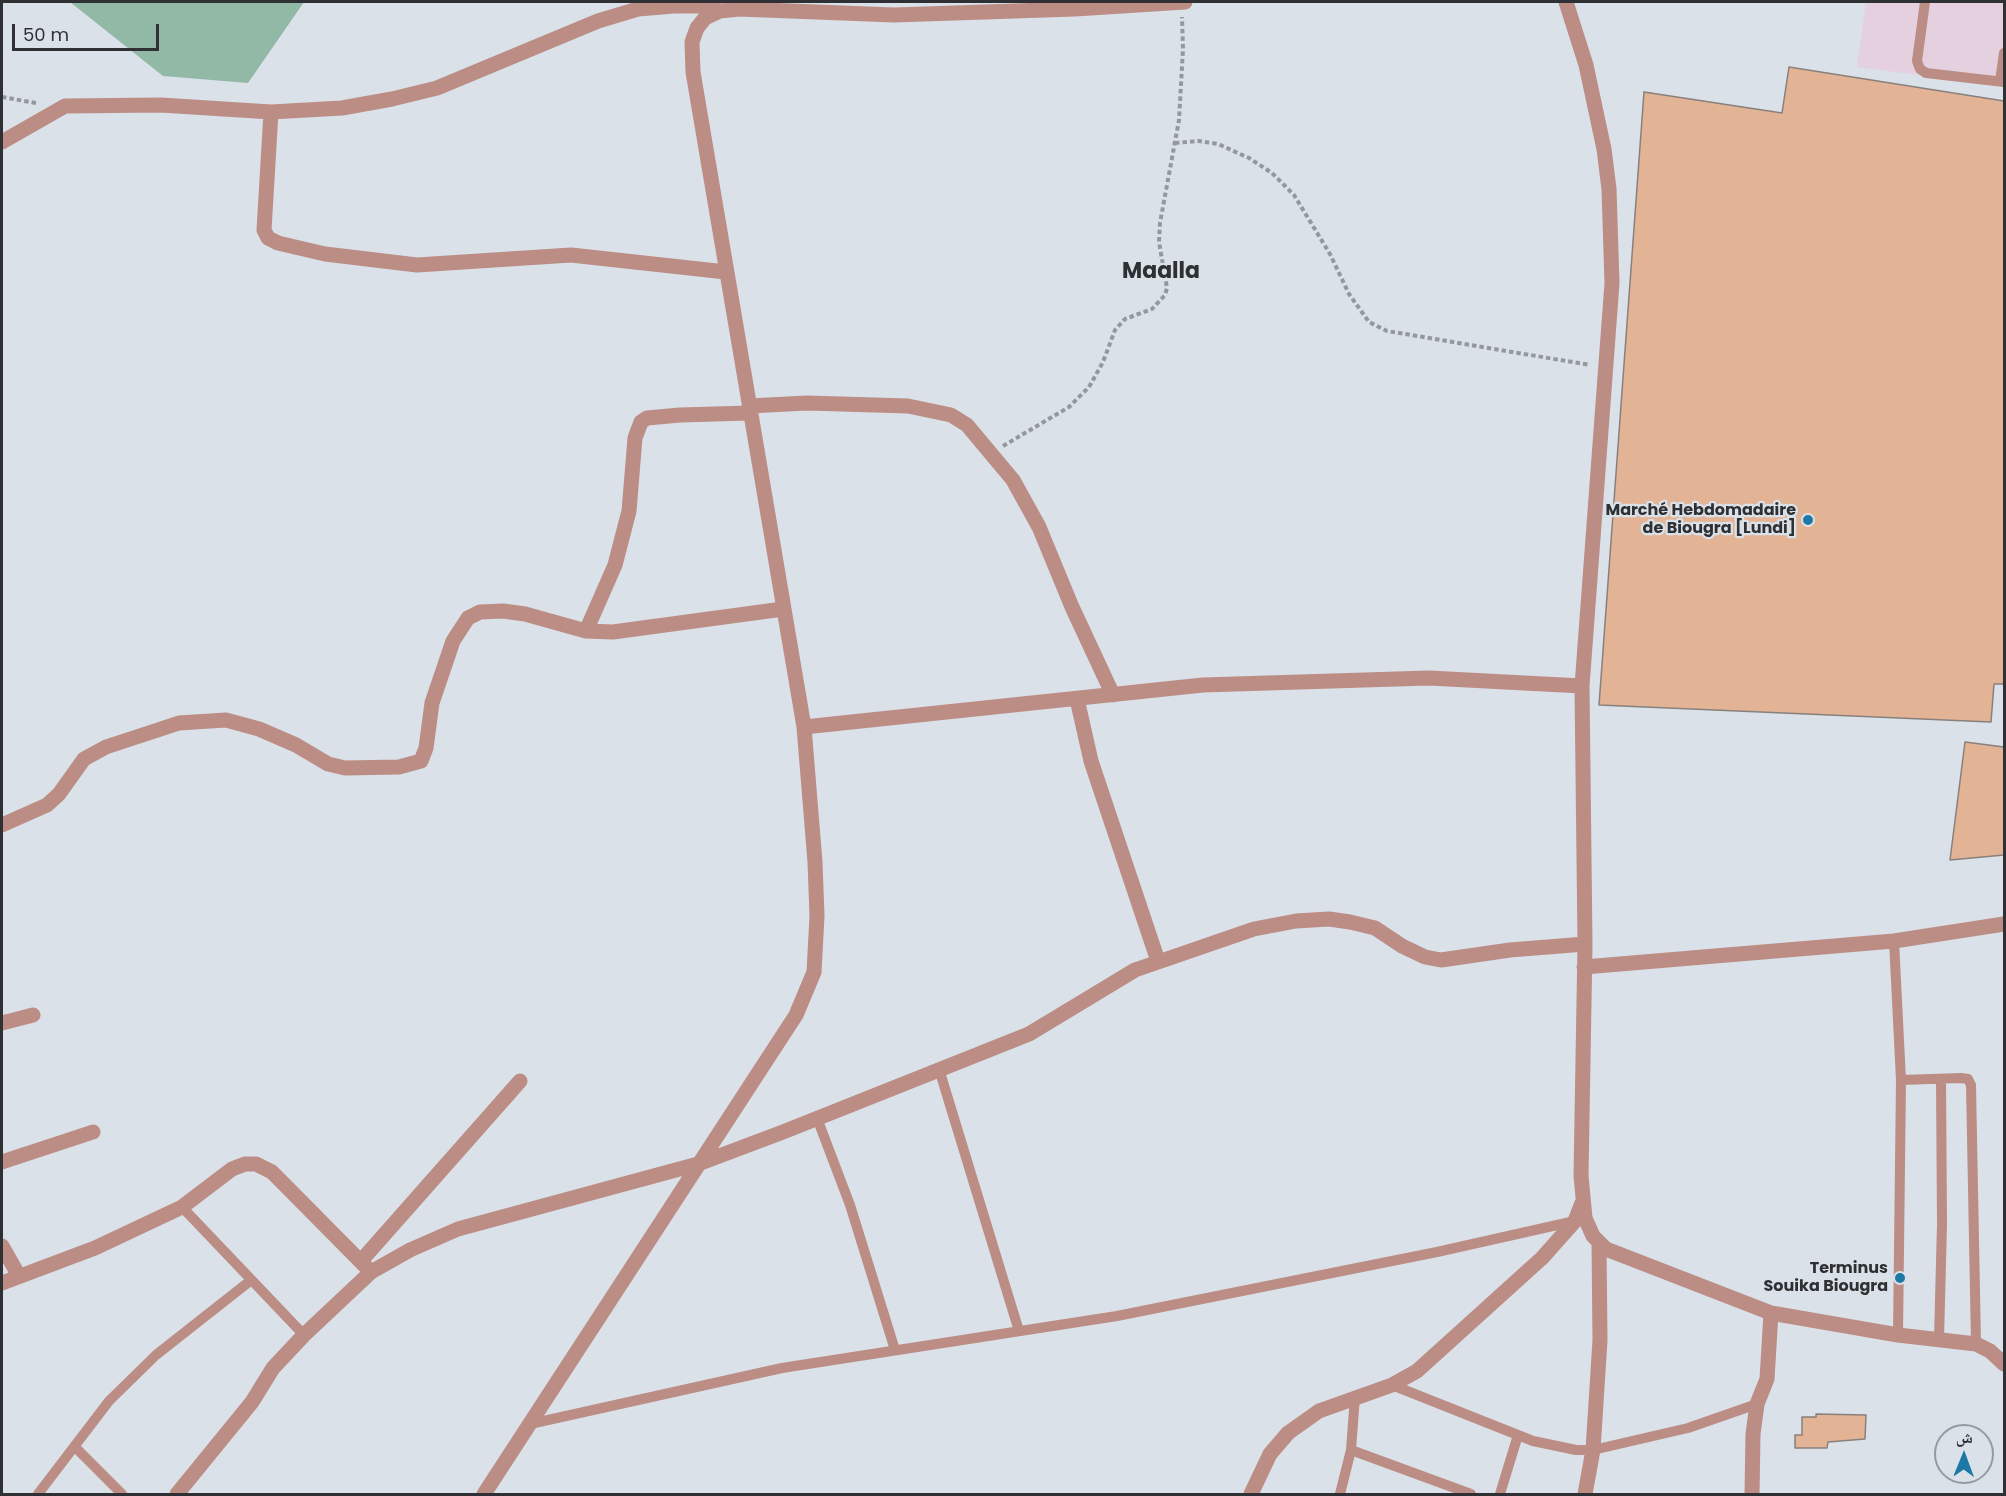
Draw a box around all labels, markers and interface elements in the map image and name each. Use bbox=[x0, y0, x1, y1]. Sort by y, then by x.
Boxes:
scale bar bbox=[15, 12, 162, 50]
text: 50 m bbox=[23, 22, 69, 47]
district label: Maalla bbox=[1122, 259, 1200, 285]
place label: Marché Hebdomadaire de Biougra [Lundi] bbox=[1605, 501, 1796, 539]
marker: Marché Hebdomadaire de Biougra [Lundi] bbox=[1801, 513, 1815, 527]
place label: Terminus Souika Biougra bbox=[1764, 1259, 1888, 1297]
marker: Terminus Souika Biougra bbox=[1893, 1271, 1907, 1285]
north arrow bbox=[1934, 1424, 1994, 1484]
text: ش bbox=[1956, 1426, 1973, 1449]

